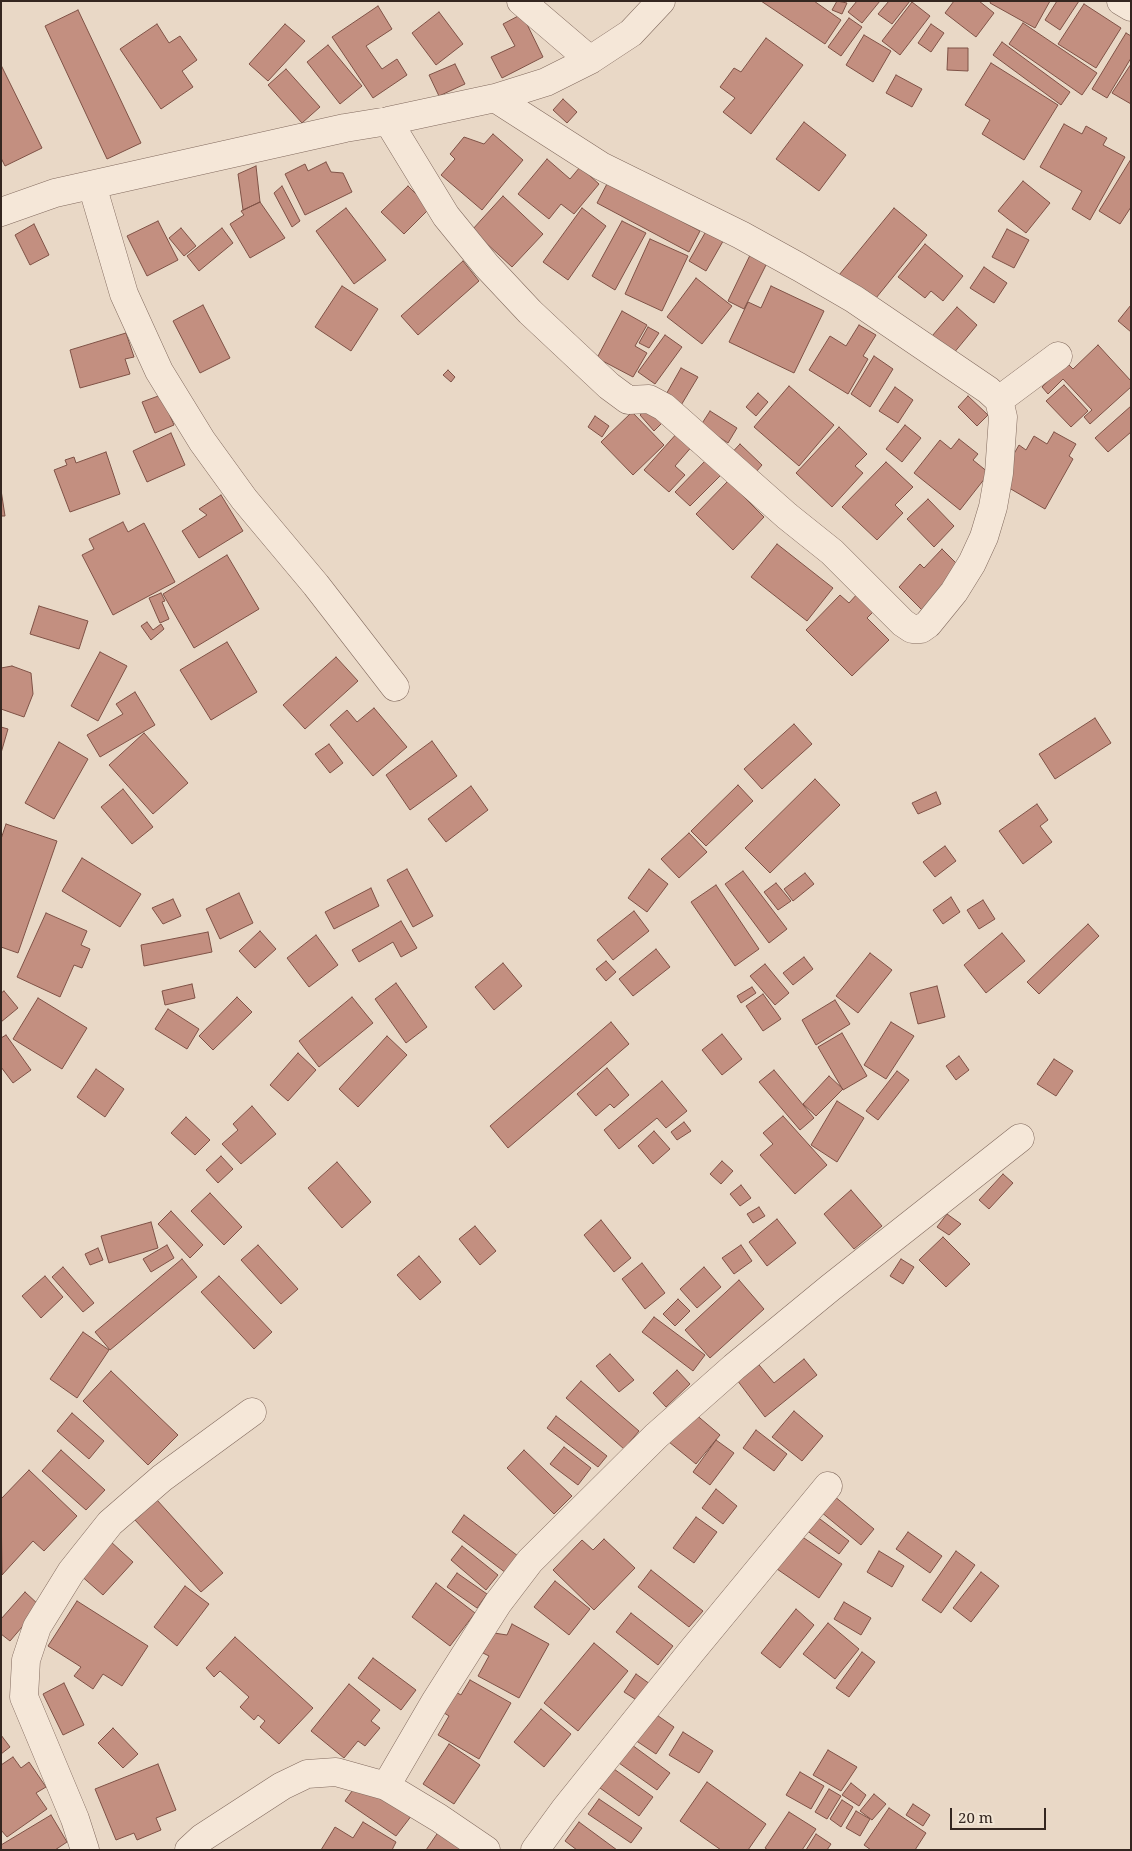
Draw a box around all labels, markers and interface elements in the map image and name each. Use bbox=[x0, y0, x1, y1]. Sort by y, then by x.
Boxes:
scale bar bbox=[952, 1798, 1048, 1830]
text: 20 m bbox=[958, 1807, 993, 1827]

